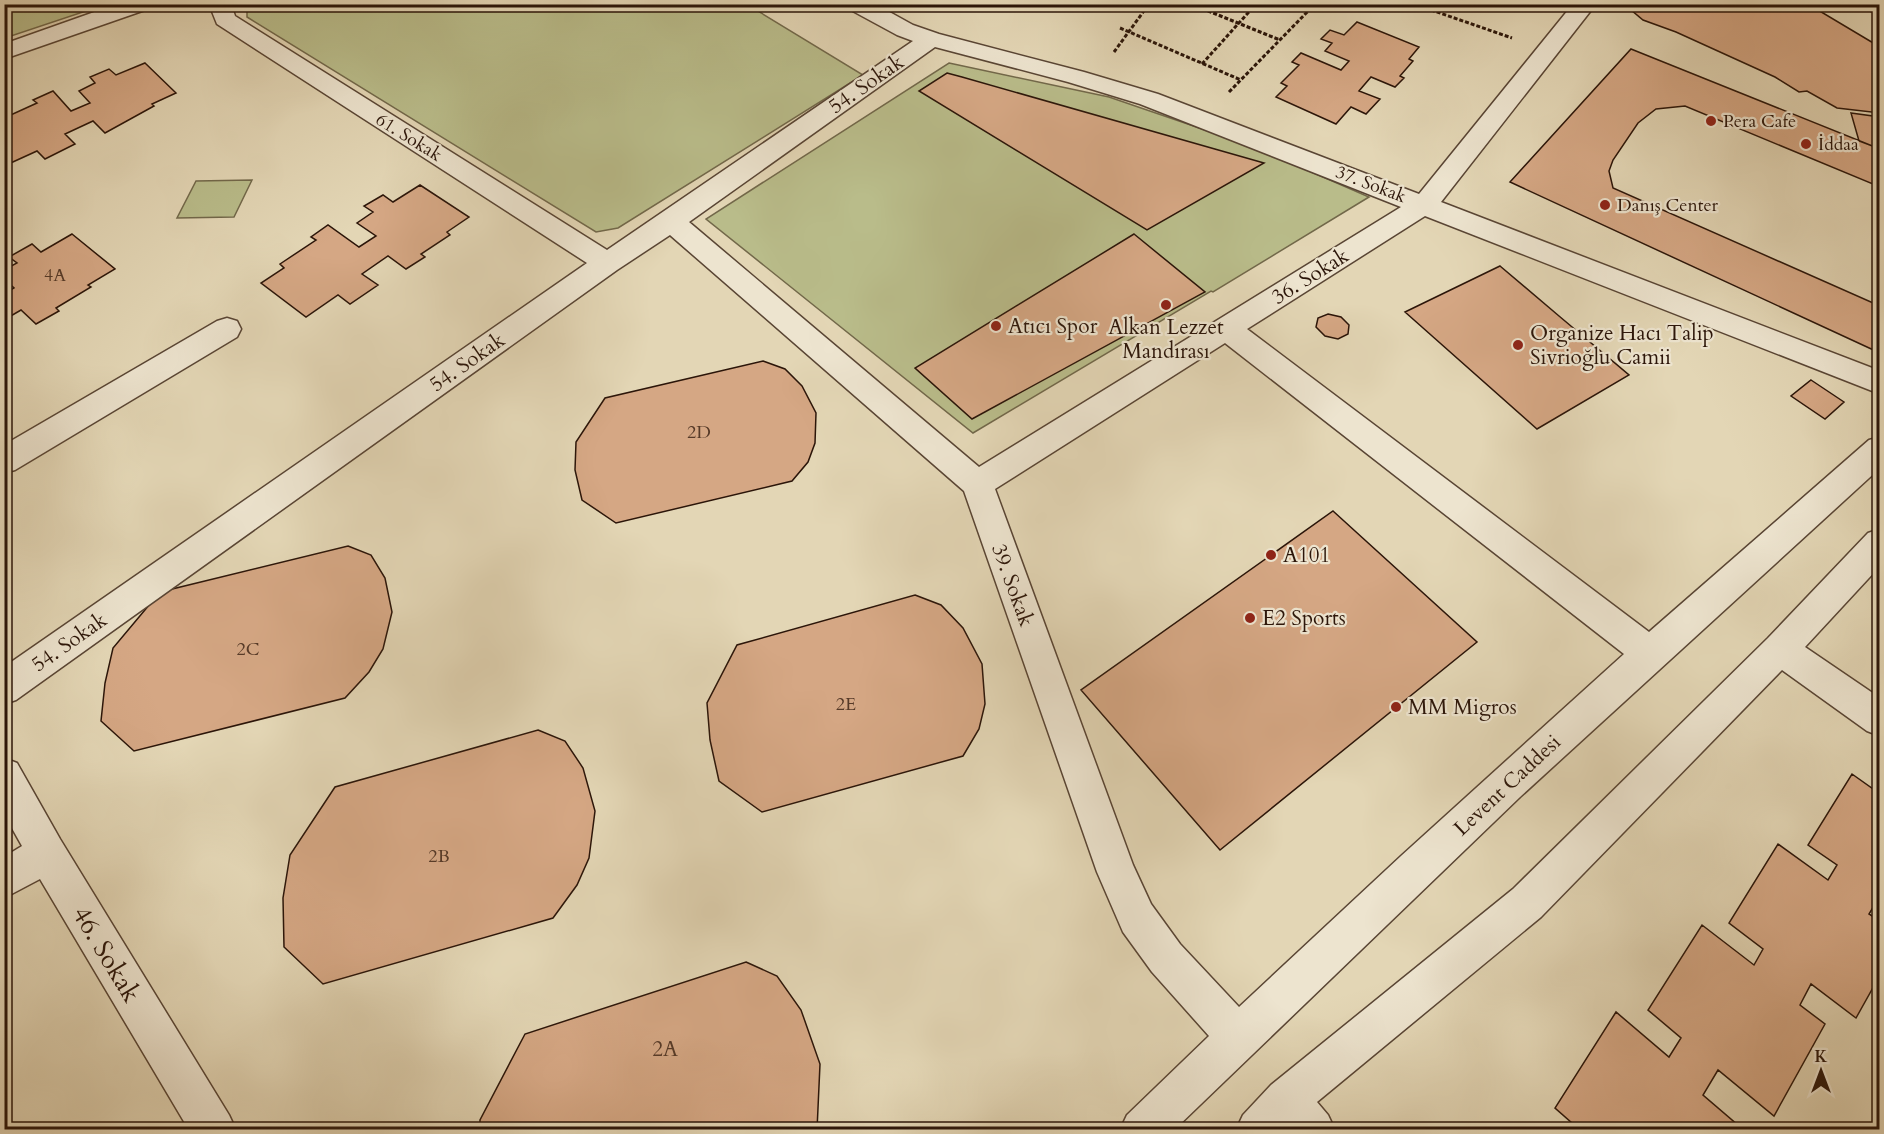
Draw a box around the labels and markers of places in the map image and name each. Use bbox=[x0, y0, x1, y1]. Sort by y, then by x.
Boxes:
place label: Pera Cafe bbox=[1723, 109, 1796, 134]
marker: Pera Cafe bbox=[1704, 114, 1718, 128]
place label: İddaa bbox=[1818, 132, 1859, 157]
marker: İddaa bbox=[1799, 137, 1813, 151]
place label: Danış Center bbox=[1617, 193, 1719, 218]
marker: Danış Center bbox=[1598, 198, 1612, 212]
marker: Alkan Lezzet Mandırası bbox=[1159, 298, 1173, 312]
place label: Atıcı Spor bbox=[1008, 312, 1098, 341]
place label: Alkan Lezzet Mandırası bbox=[1108, 313, 1224, 366]
marker: Atıcı Spor bbox=[989, 319, 1003, 333]
place label: Organize Hacı Talip Sivrioğlu Camii bbox=[1530, 319, 1714, 372]
marker: Organize Hacı Talip Sivrioğlu Camii bbox=[1511, 338, 1525, 352]
place label: A101 bbox=[1283, 541, 1330, 570]
marker: A101 bbox=[1264, 548, 1278, 562]
place label: E2 Sports bbox=[1262, 604, 1346, 633]
marker: E2 Sports bbox=[1243, 611, 1257, 625]
place label: MM Migros bbox=[1408, 693, 1517, 722]
marker: MM Migros bbox=[1389, 700, 1403, 714]

